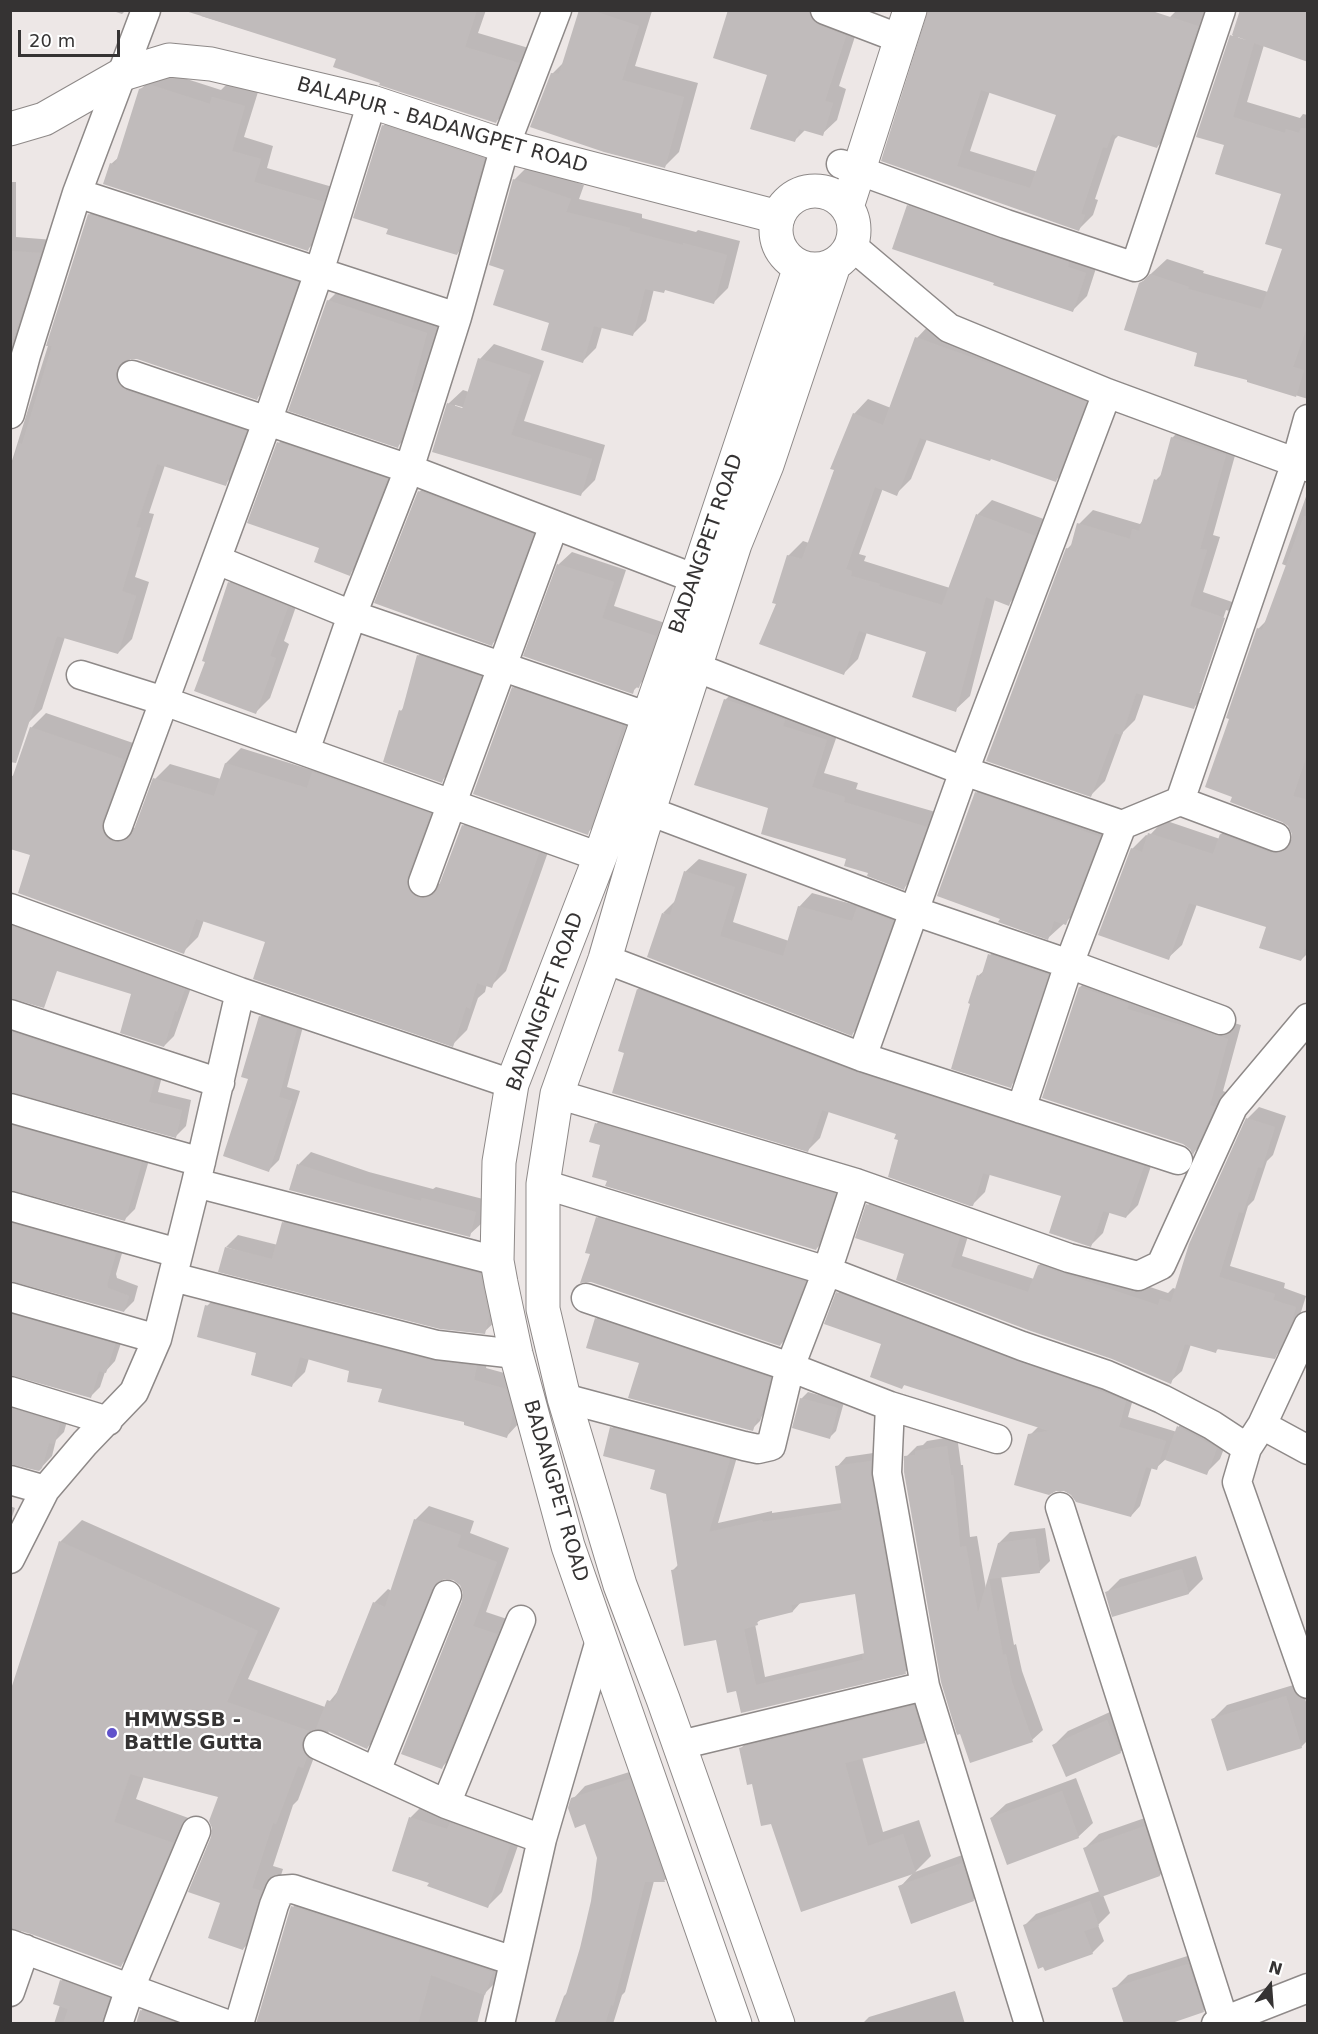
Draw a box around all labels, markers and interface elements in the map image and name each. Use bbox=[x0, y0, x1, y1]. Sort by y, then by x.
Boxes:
scale bar bbox=[21, 18, 123, 56]
text: 20 m bbox=[29, 30, 75, 51]
street label: BALAPUR - BADANGPET ROAD bbox=[294, 73, 590, 179]
street label: BADANGPET ROAD bbox=[665, 451, 749, 637]
street label: BADANGPET ROAD bbox=[503, 909, 589, 1095]
street label: BADANGPET ROAD bbox=[518, 1397, 592, 1585]
place label: HMWSSB - Battle Gutta bbox=[124, 1709, 263, 1756]
marker: HMWSSB - Battle Gutta bbox=[105, 1726, 119, 1740]
north arrow bbox=[1240, 1956, 1300, 2016]
text: N bbox=[1266, 1957, 1285, 1979]

